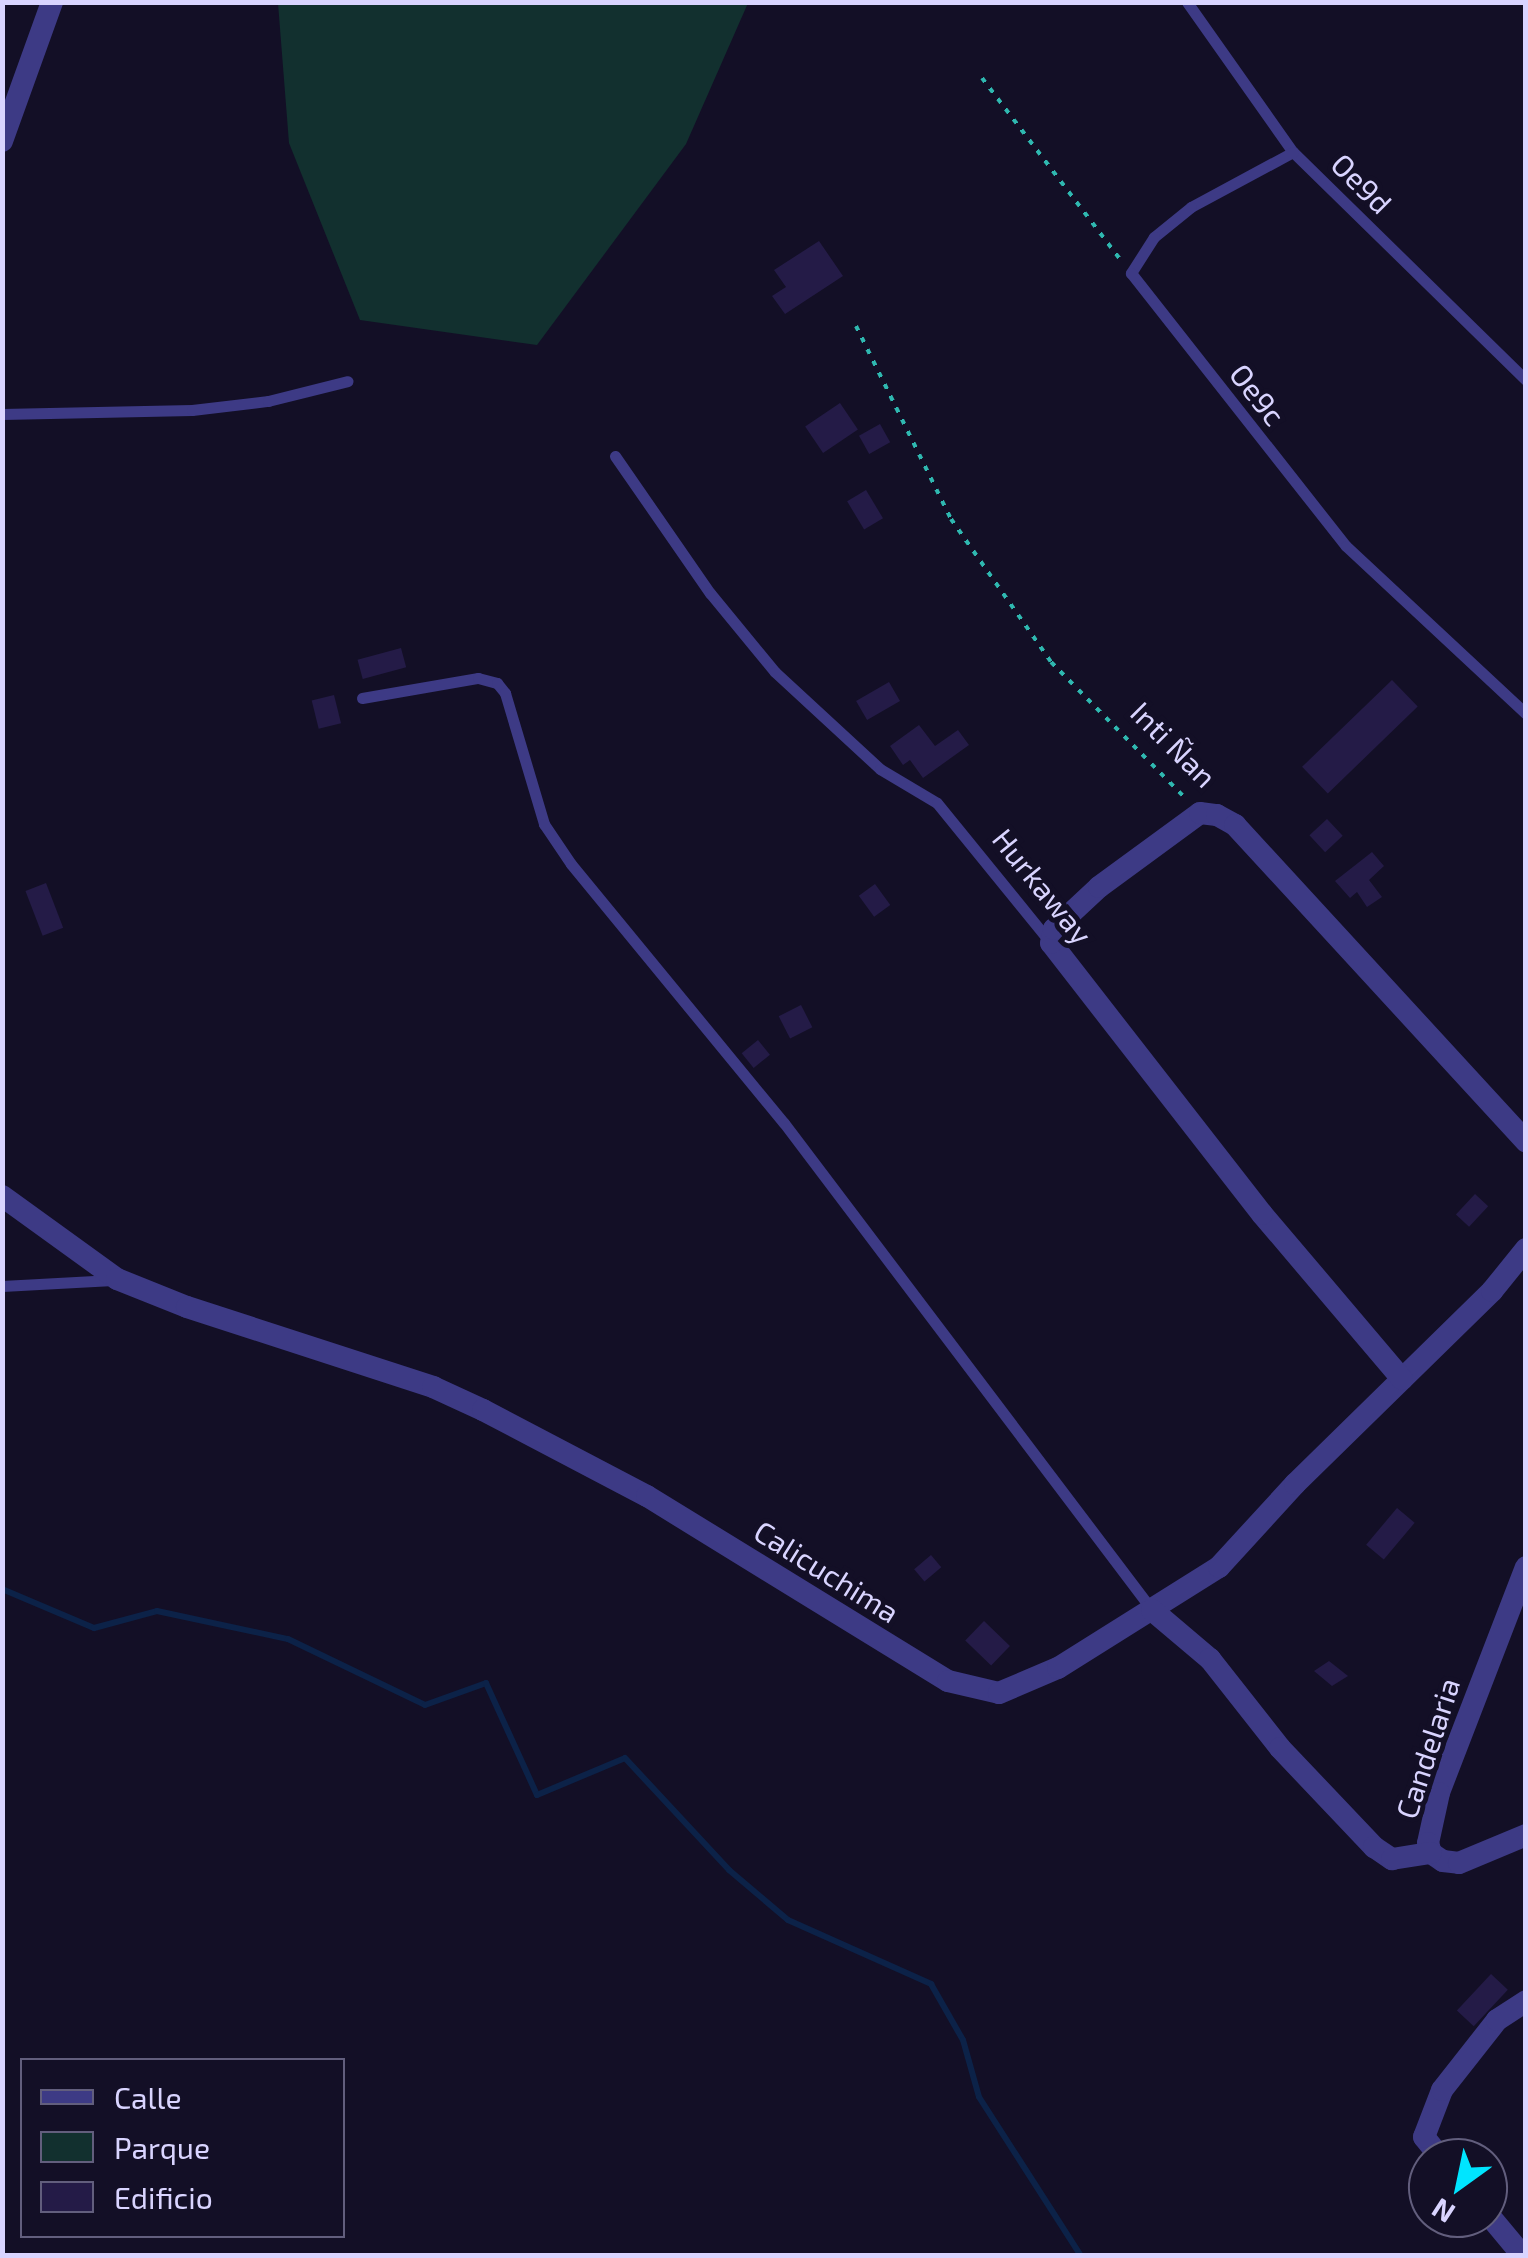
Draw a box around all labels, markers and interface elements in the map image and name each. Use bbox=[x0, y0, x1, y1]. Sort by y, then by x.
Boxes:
street label: Oe9d bbox=[1324, 145, 1400, 221]
street label: Oe9c bbox=[1223, 356, 1293, 432]
street label: Inti Ñan bbox=[1124, 694, 1224, 794]
street label: Hurkaway bbox=[986, 821, 1100, 951]
street label: Calicuchima bbox=[748, 1512, 906, 1630]
street label: Candelaria bbox=[1387, 1673, 1467, 1823]
legend bbox=[20, 2058, 345, 2238]
text: Calle bbox=[114, 2079, 182, 2115]
text: Parque bbox=[114, 2129, 210, 2165]
north arrow bbox=[1408, 2138, 1508, 2238]
text: Edificio bbox=[114, 2179, 213, 2215]
text: N bbox=[1425, 2192, 1460, 2231]

